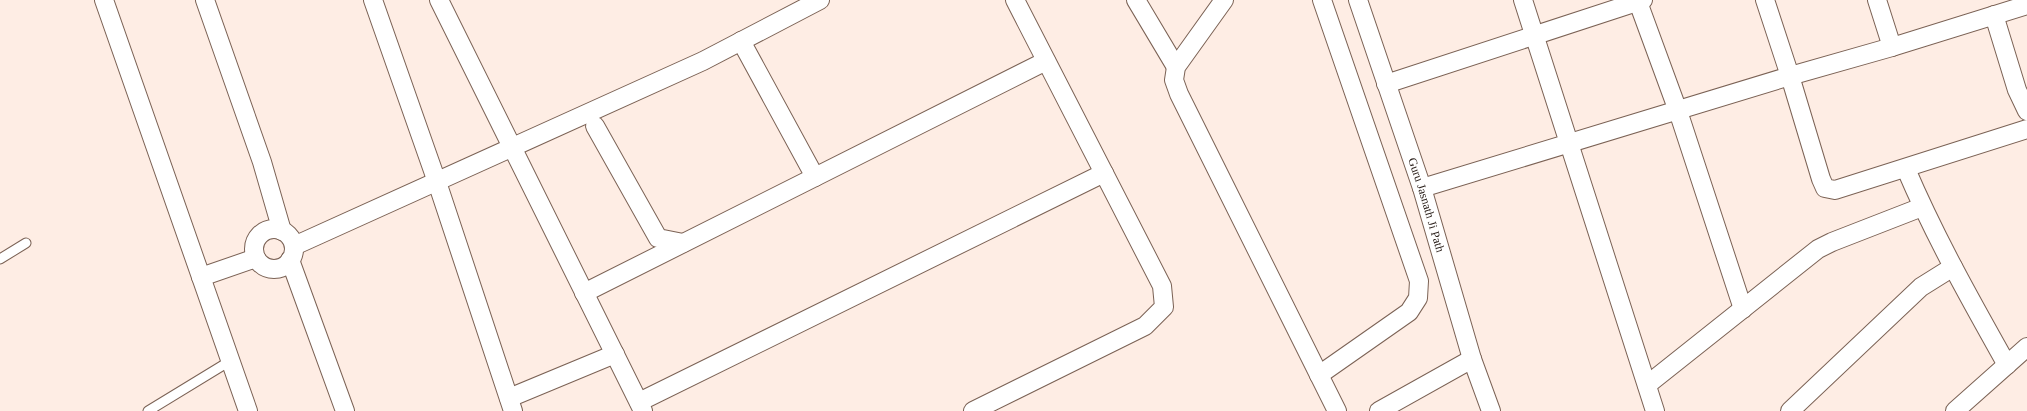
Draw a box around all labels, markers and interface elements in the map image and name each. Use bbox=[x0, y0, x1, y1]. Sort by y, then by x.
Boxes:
street label: Guru Jasnath Ji Path bbox=[1405, 156, 1447, 254]

